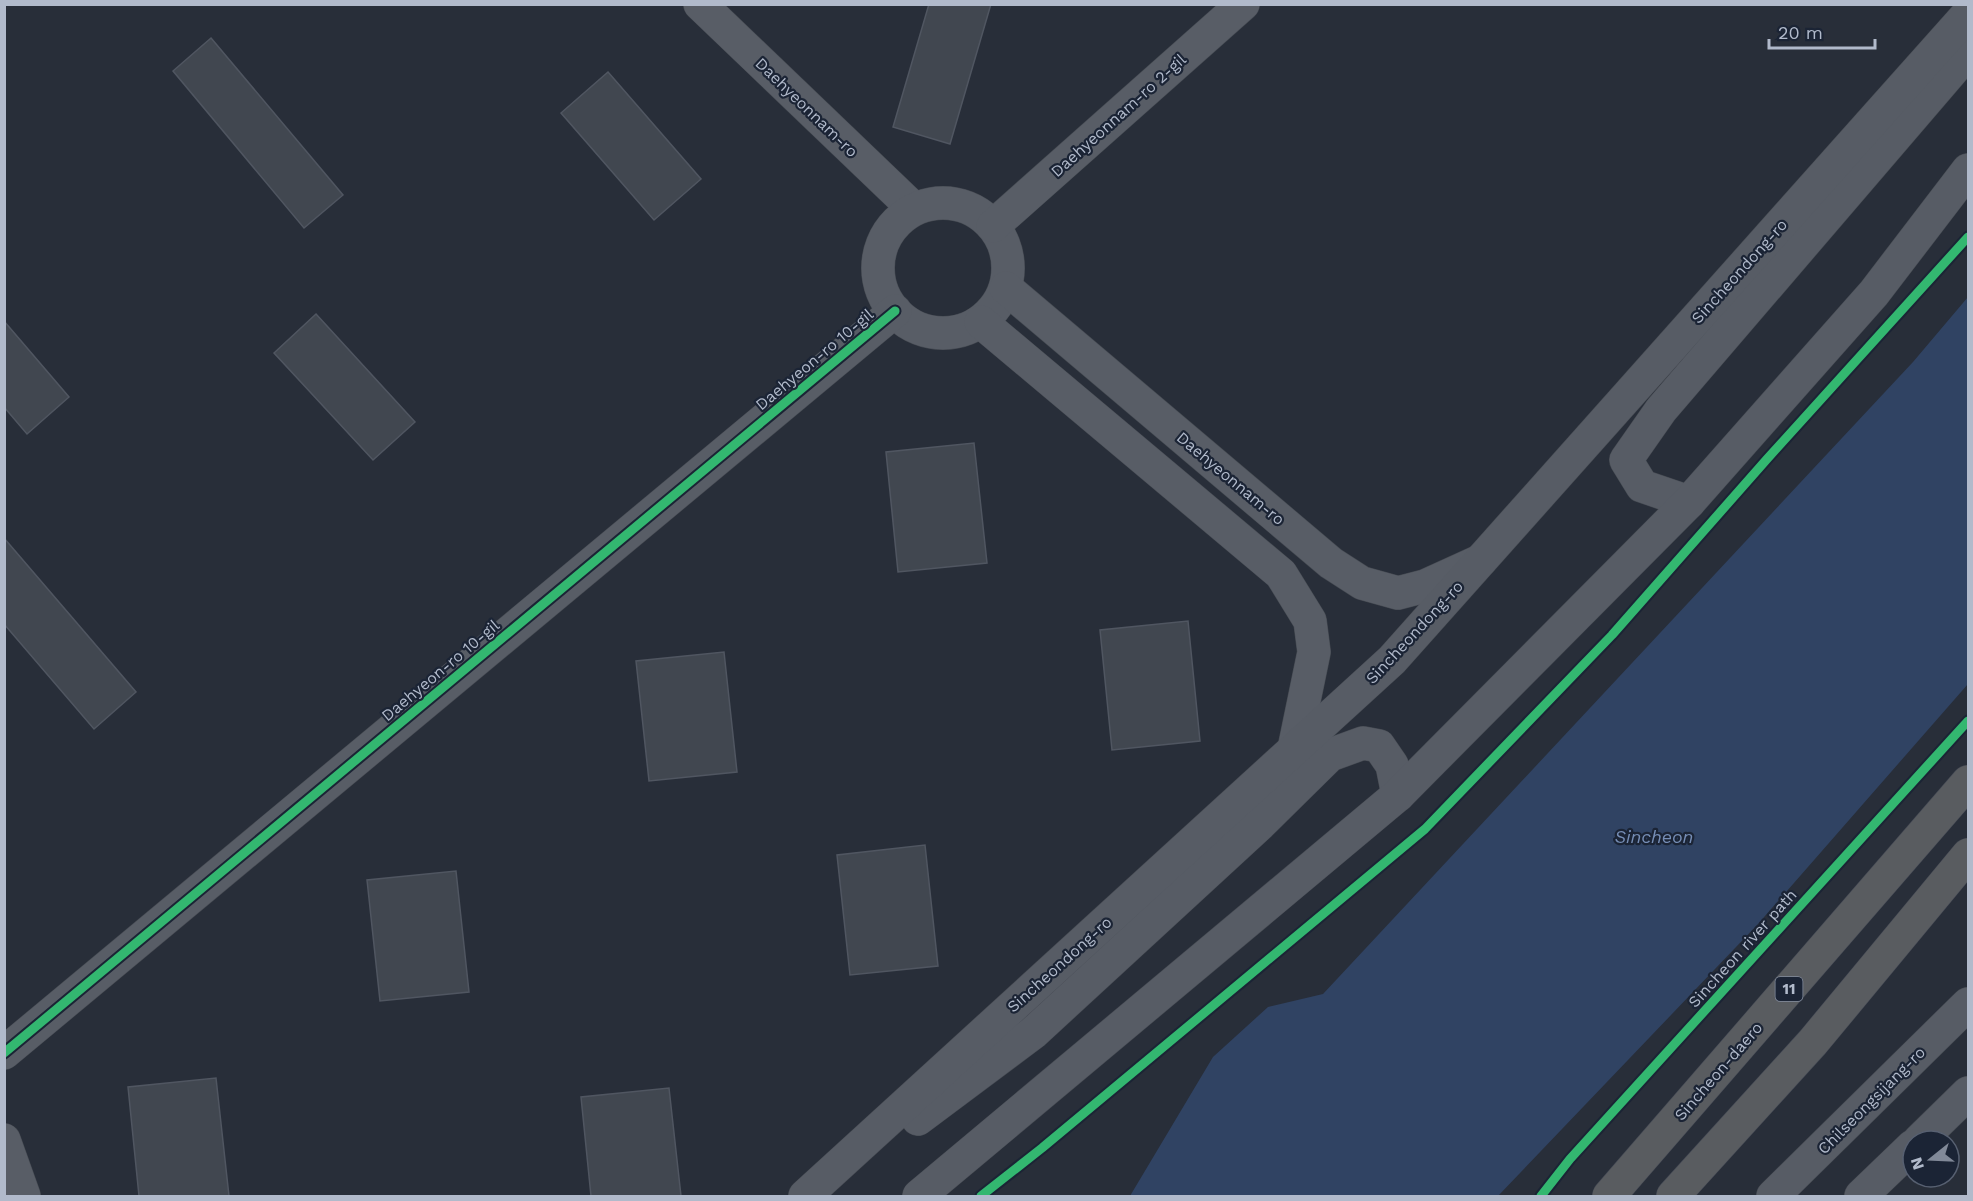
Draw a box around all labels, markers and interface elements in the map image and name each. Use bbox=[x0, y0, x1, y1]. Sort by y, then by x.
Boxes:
scale bar bbox=[1769, 12, 1876, 50]
text: 20 m bbox=[1778, 22, 1823, 43]
street label: Daehyeonnam-ro 2-gil bbox=[1047, 50, 1190, 181]
street label: Daehyeonnam-ro bbox=[752, 54, 862, 161]
street label: Sincheondong-ro bbox=[1687, 215, 1791, 327]
street label: Daehyeon-ro 10-gil bbox=[752, 305, 877, 414]
street label: Daehyeonnam-ro bbox=[1173, 428, 1288, 529]
street label: Sincheondong-ro bbox=[1362, 577, 1467, 688]
street label: Daehyeon-ro 10-gil bbox=[378, 616, 503, 725]
water label: Sincheon bbox=[1615, 826, 1693, 847]
street label: Sincheon river path bbox=[1684, 885, 1801, 1011]
street label: Sincheondong-ro bbox=[1003, 912, 1115, 1016]
road number: 11 bbox=[1776, 977, 1802, 1001]
street label: Sincheon-daero bbox=[1670, 1018, 1766, 1124]
street label: Chilseongsijang-ro bbox=[1814, 1043, 1929, 1158]
north arrow bbox=[1901, 1129, 1961, 1189]
text: N bbox=[1906, 1155, 1928, 1172]

